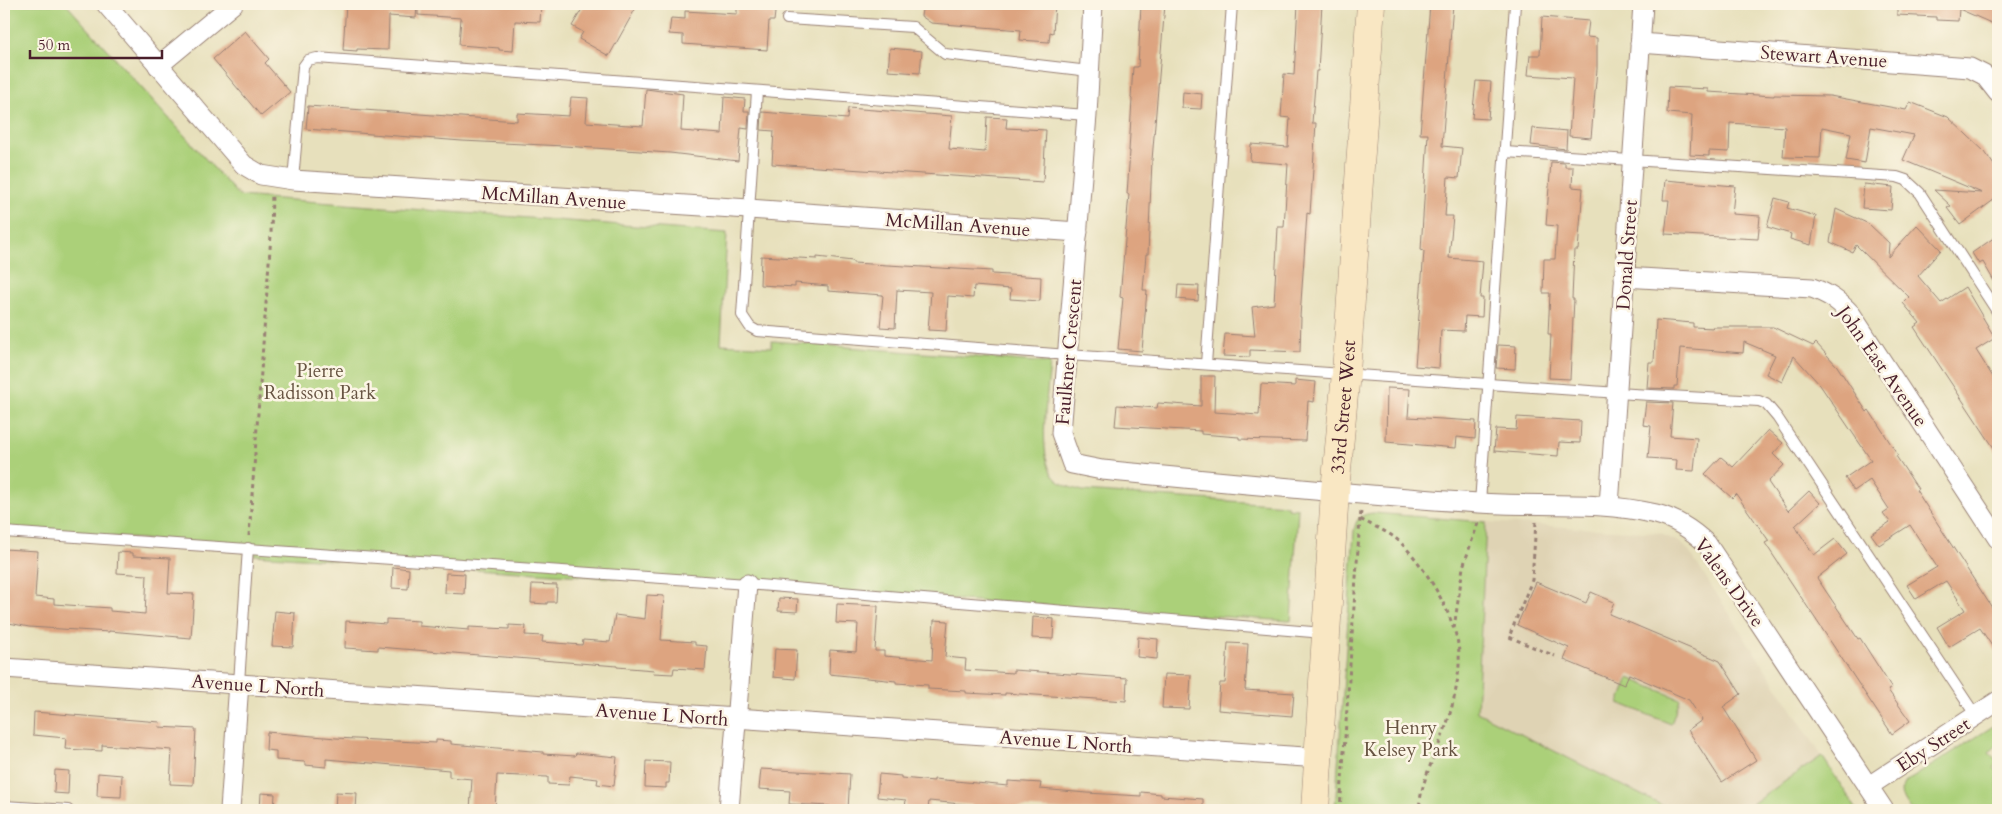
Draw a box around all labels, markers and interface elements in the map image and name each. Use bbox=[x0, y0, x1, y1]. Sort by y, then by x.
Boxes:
scale bar bbox=[30, 28, 162, 60]
text: 50 m bbox=[38, 35, 70, 55]
street label: Stewart Avenue bbox=[1760, 40, 1888, 74]
street label: McMillan Avenue bbox=[481, 180, 627, 216]
street label: Donald Street bbox=[1610, 199, 1644, 311]
street label: McMillan Avenue bbox=[885, 207, 1031, 243]
street label: Faulkner Crescent bbox=[1050, 278, 1088, 426]
street label: John East Avenue bbox=[1829, 298, 1934, 432]
street label: 33rd Street West bbox=[1325, 339, 1362, 475]
park label: Pierre Radisson Park bbox=[264, 358, 377, 406]
street label: Valens Drive bbox=[1688, 533, 1770, 632]
street label: Avenue L North bbox=[191, 668, 326, 704]
street label: Avenue L North bbox=[595, 697, 730, 733]
street label: Eby Street bbox=[1892, 711, 1975, 778]
park label: Henry Kelsey Park bbox=[1364, 715, 1459, 763]
street label: Avenue L North bbox=[999, 724, 1134, 760]

